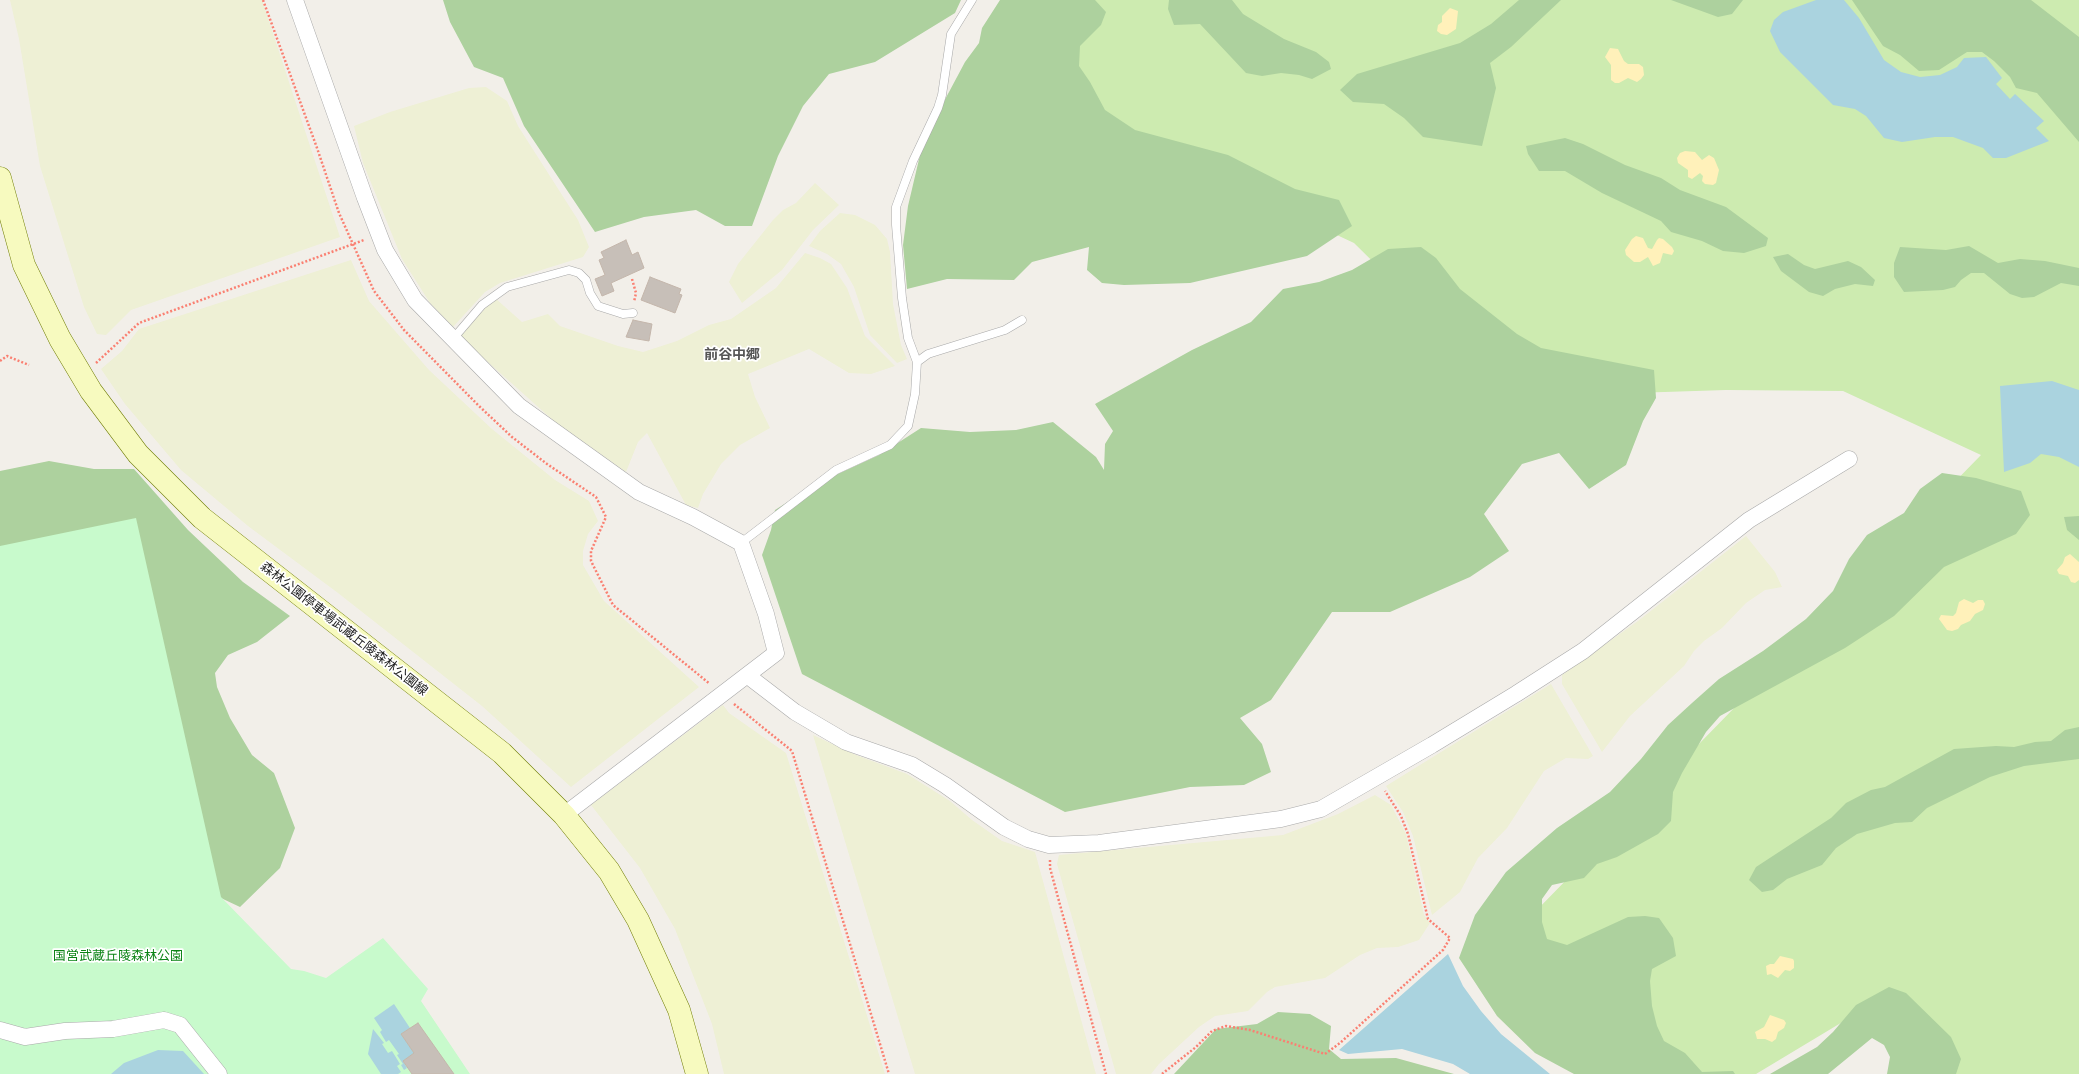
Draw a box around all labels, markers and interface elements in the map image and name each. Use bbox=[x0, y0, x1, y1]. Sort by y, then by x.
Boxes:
district label: 前谷中郷 bbox=[704, 347, 760, 363]
street label: 森林公園停車場武蔵丘陵森林公園線 bbox=[257, 559, 431, 699]
park label: 国営武蔵丘陵森林公園 bbox=[53, 948, 183, 964]

